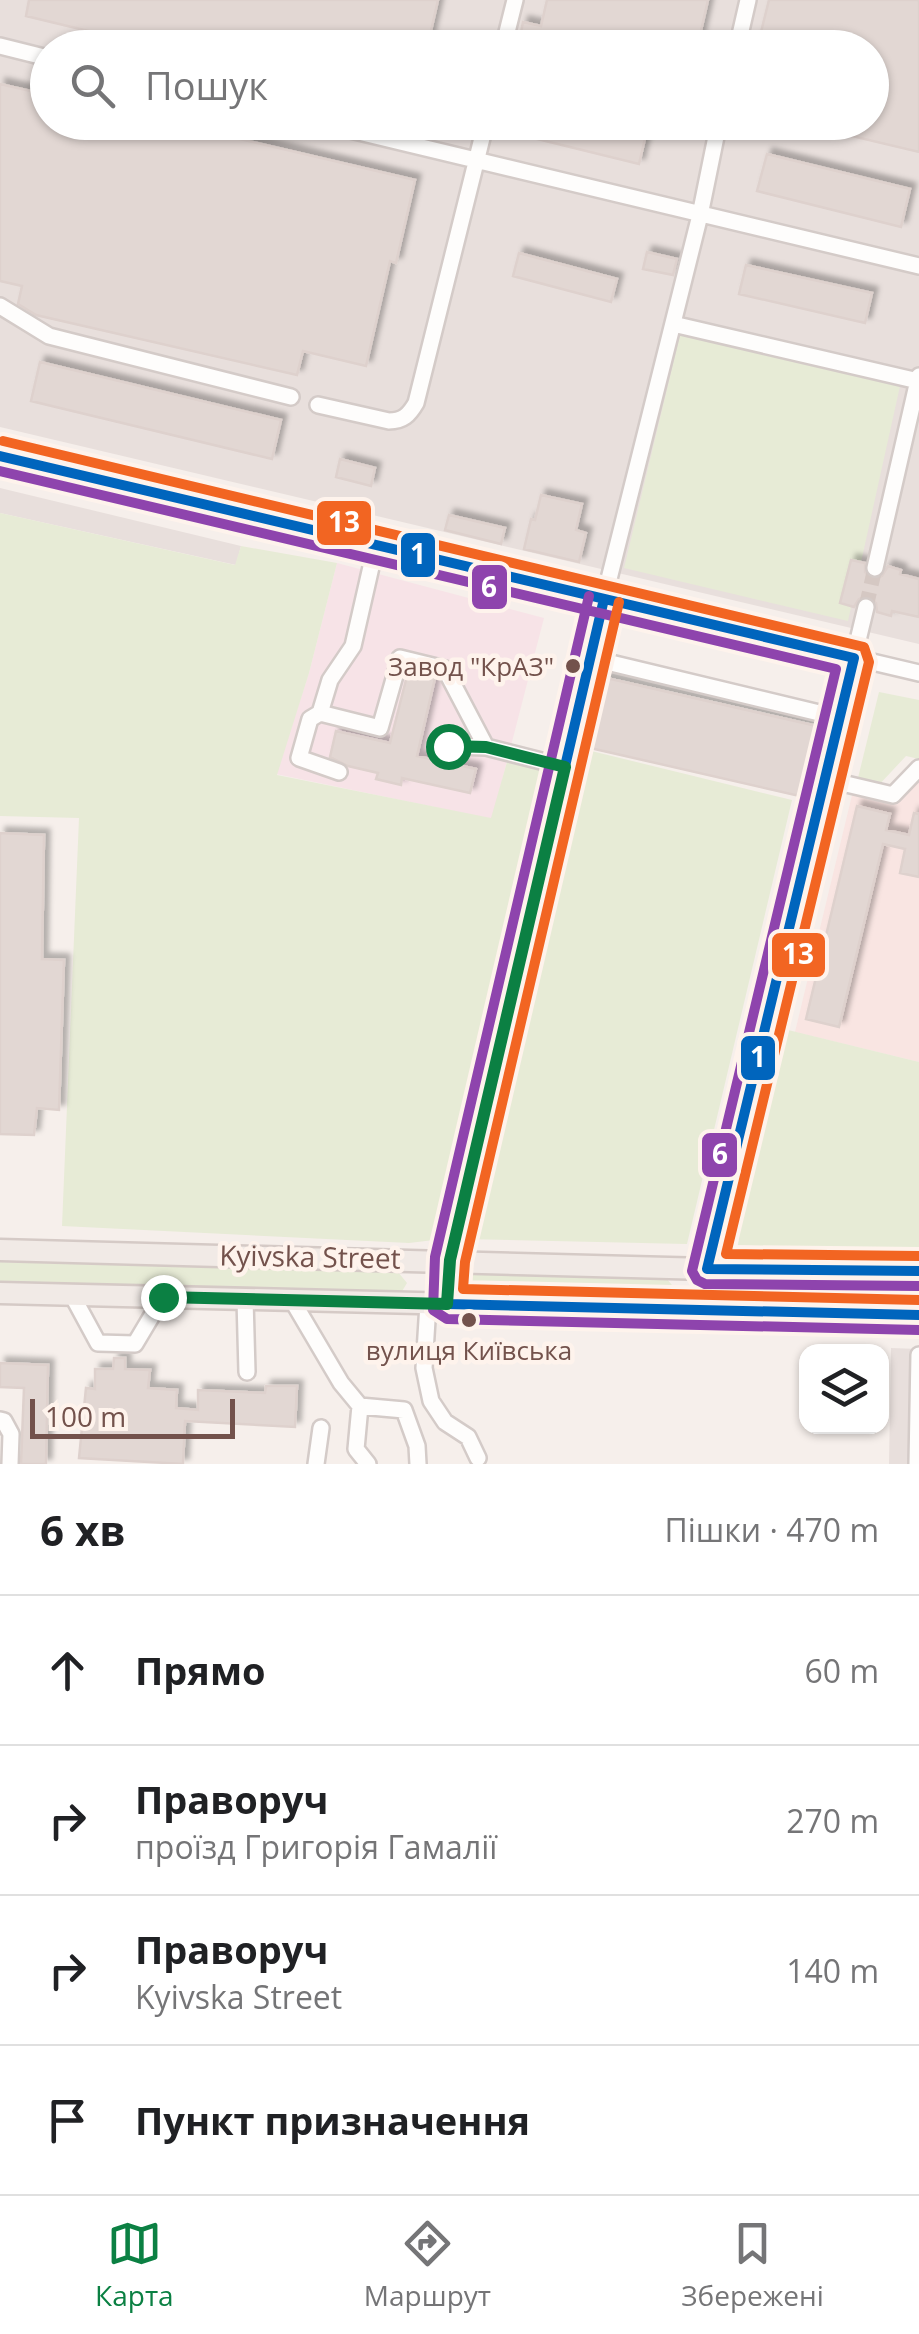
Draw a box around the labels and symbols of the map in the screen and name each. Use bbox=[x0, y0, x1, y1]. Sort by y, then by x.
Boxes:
line badge: 13 bbox=[315, 499, 373, 547]
text: 13 bbox=[328, 502, 360, 540]
line badge: 1 bbox=[399, 531, 437, 579]
text: 1 bbox=[410, 534, 426, 572]
line badge: 6 bbox=[470, 563, 509, 611]
text: 6 bbox=[481, 567, 497, 605]
place label: Завод "КрАЗ" bbox=[388, 648, 554, 684]
marker: Завод "КрАЗ" bbox=[563, 656, 583, 676]
route start bbox=[426, 724, 472, 770]
line badge: 13 bbox=[770, 931, 827, 979]
text: 13 bbox=[782, 934, 814, 972]
line badge: 1 bbox=[739, 1034, 777, 1082]
text: 1 bbox=[750, 1037, 766, 1075]
line badge: 6 bbox=[700, 1131, 739, 1179]
text: 6 bbox=[712, 1134, 728, 1172]
street label: Kyivska Street bbox=[219, 1235, 401, 1277]
route end bbox=[141, 1275, 187, 1321]
marker: вулиця Київська bbox=[459, 1310, 479, 1330]
place label: вулиця Київська bbox=[366, 1332, 572, 1368]
scale bar bbox=[30, 1394, 235, 1438]

